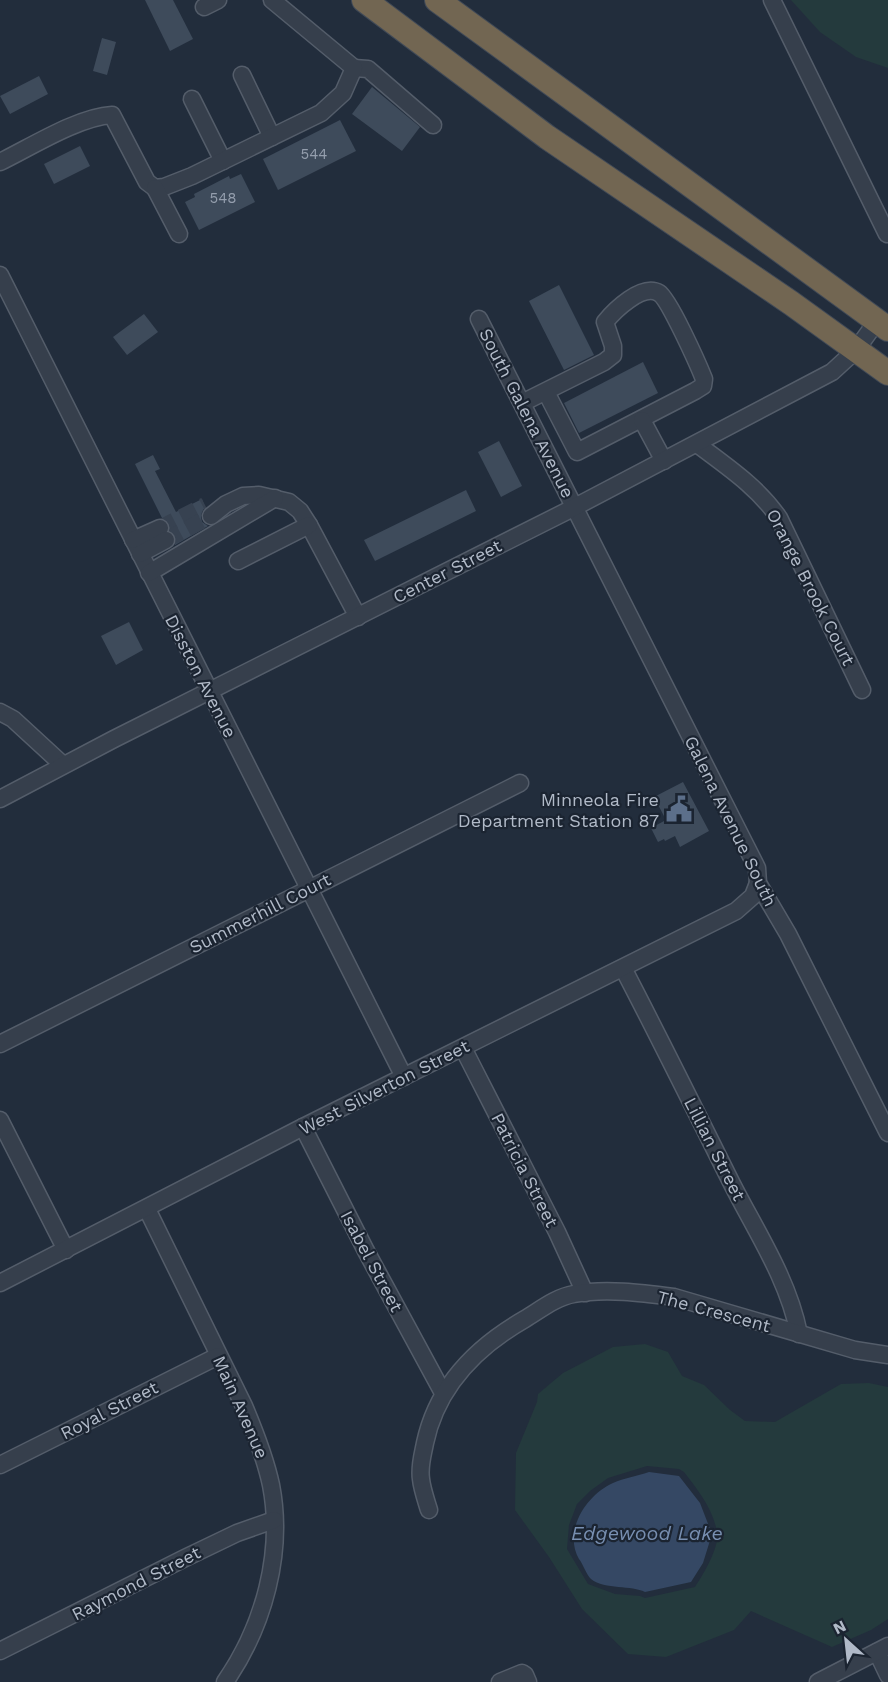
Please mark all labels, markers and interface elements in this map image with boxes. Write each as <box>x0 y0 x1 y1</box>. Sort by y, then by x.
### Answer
house number: 544 <box>300 145 328 163</box>
house number: 548 <box>209 189 237 207</box>
street label: South Galena Avenue <box>475 325 579 501</box>
street label: Orange Brook Court <box>762 505 860 669</box>
street label: Center Street <box>389 534 505 607</box>
street label: Disston Avenue <box>161 611 241 741</box>
street label: Galena Avenue South <box>680 732 782 910</box>
place label: Minneola Fire Department Station 87 <box>458 789 659 831</box>
public building icon: Minneola Fire Department Station 87 <box>664 794 694 824</box>
street label: Summerhill Court <box>186 868 335 958</box>
street label: West Silverton Street <box>295 1035 473 1139</box>
street label: Lillian Street <box>680 1094 750 1205</box>
street label: Patricia Street <box>487 1109 563 1231</box>
street label: Isabel Street <box>337 1207 408 1316</box>
street label: The Crescent <box>655 1286 773 1336</box>
street label: Main Avenue <box>209 1352 273 1462</box>
street label: Royal Street <box>57 1376 162 1444</box>
water label: Edgewood Lake <box>571 1521 723 1545</box>
street label: Raymond Street <box>68 1541 204 1625</box>
north arrow <box>816 1610 876 1670</box>
text: N <box>830 1616 849 1638</box>

